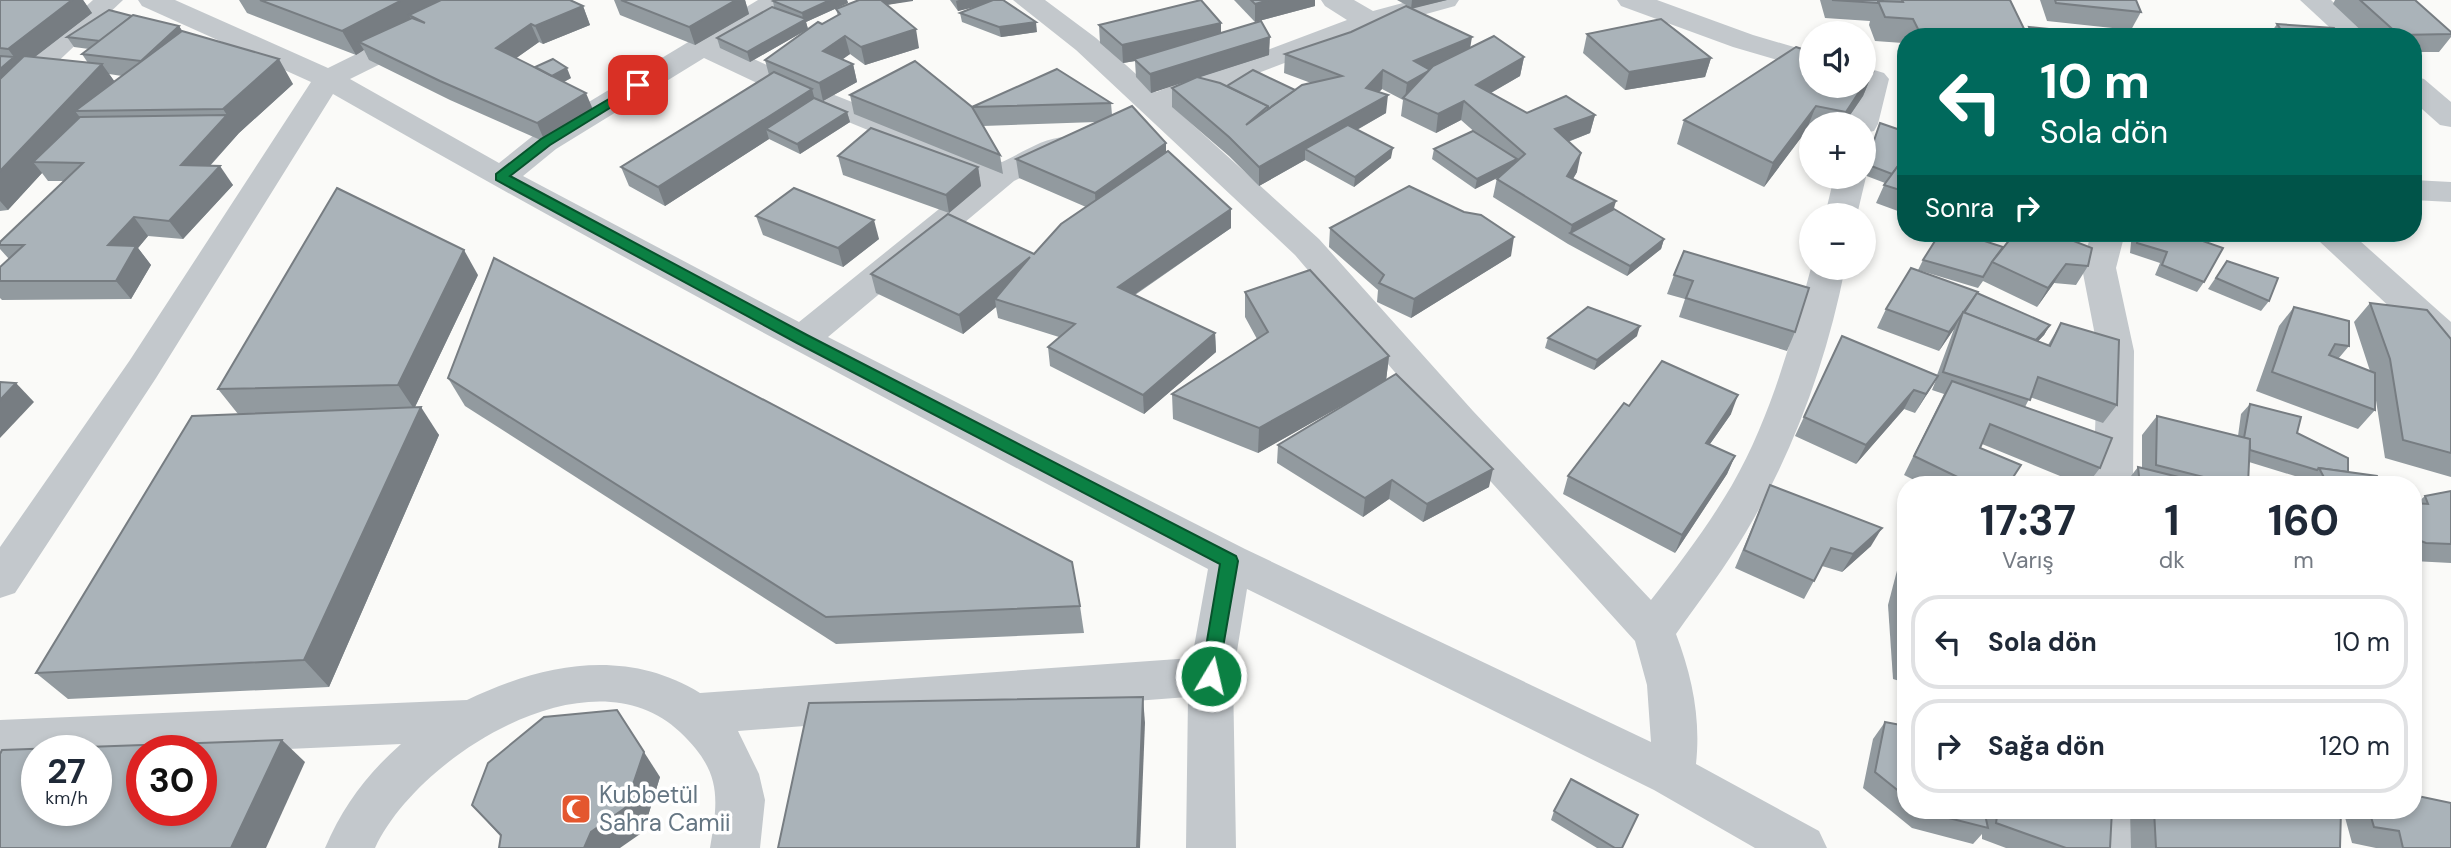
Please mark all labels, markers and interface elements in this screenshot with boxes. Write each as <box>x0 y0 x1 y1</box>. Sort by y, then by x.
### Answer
map controls <box>1799 21 1876 280</box>
button: sound <box>1799 21 1876 98</box>
text: 10 m <box>2040 49 2150 113</box>
pin <box>608 55 668 115</box>
icon: left <box>1925 56 2016 147</box>
icon: arrive <box>619 66 657 104</box>
text: Sola dön <box>2040 111 2168 153</box>
button: + <box>1799 112 1876 189</box>
icon: right <box>2008 189 2046 227</box>
text: Sonra <box>1925 191 1994 225</box>
button: − <box>1799 203 1876 280</box>
text: 17:37 <box>1980 493 2076 548</box>
text: 1 <box>2164 493 2179 548</box>
text: 160 <box>2268 493 2339 548</box>
text: Varış <box>2002 545 2054 575</box>
text: dk <box>2159 545 2185 575</box>
text: m <box>2293 545 2314 575</box>
icon: left <box>1929 623 1967 661</box>
text: Sola dön <box>1988 625 2097 659</box>
text: 10 m <box>2334 625 2390 659</box>
position arrow <box>1174 639 1248 713</box>
icon: right <box>1929 727 1967 765</box>
text: Sağa dön <box>1988 729 2105 763</box>
text: 120 m <box>2319 729 2390 763</box>
speed limit sign: 30 <box>126 735 217 826</box>
text: 27 <box>47 748 86 794</box>
place label: Kubbetül Sahra Camii <box>599 779 730 838</box>
text: km/h <box>45 786 88 810</box>
mosque icon: Kubbetül Sahra Camii <box>559 792 593 826</box>

